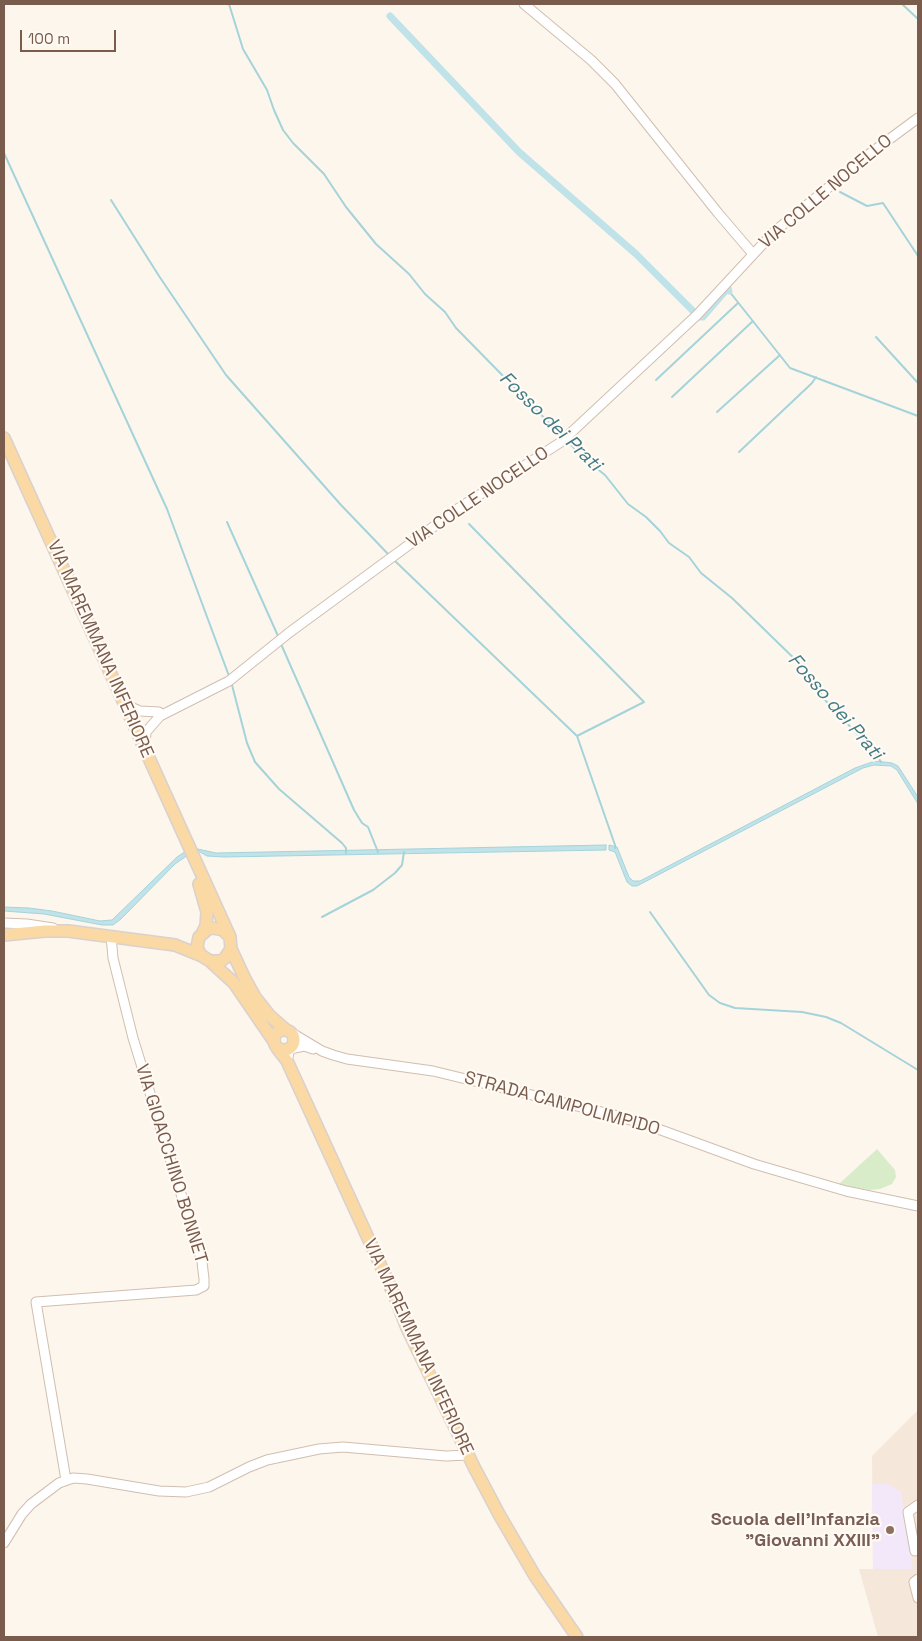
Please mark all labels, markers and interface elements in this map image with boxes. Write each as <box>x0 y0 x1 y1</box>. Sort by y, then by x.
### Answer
scale bar <box>22 20 119 52</box>
text: 100 m <box>28 29 70 48</box>
street label: VIA COLLE NOCELLO <box>755 130 897 254</box>
water label: Fosso dei Prati <box>494 367 606 477</box>
street label: VIA COLLE NOCELLO <box>403 442 553 554</box>
street label: VIA MAREMMANA INFERIORE <box>42 537 158 761</box>
water label: Fosso dei Prati <box>783 649 887 765</box>
street label: VIA GIOACCHINO BONNET <box>130 1062 212 1266</box>
street label: STRADA CAMPOLIMPIDO <box>462 1067 662 1141</box>
street label: VIA MAREMMANA INFERIORE <box>358 1236 478 1458</box>
place label: Scuola dell'Infanzia "Giovanni XXIII" <box>711 1509 880 1552</box>
marker: Scuola dell'Infanzia "Giovanni XXIII" <box>884 1524 896 1536</box>

